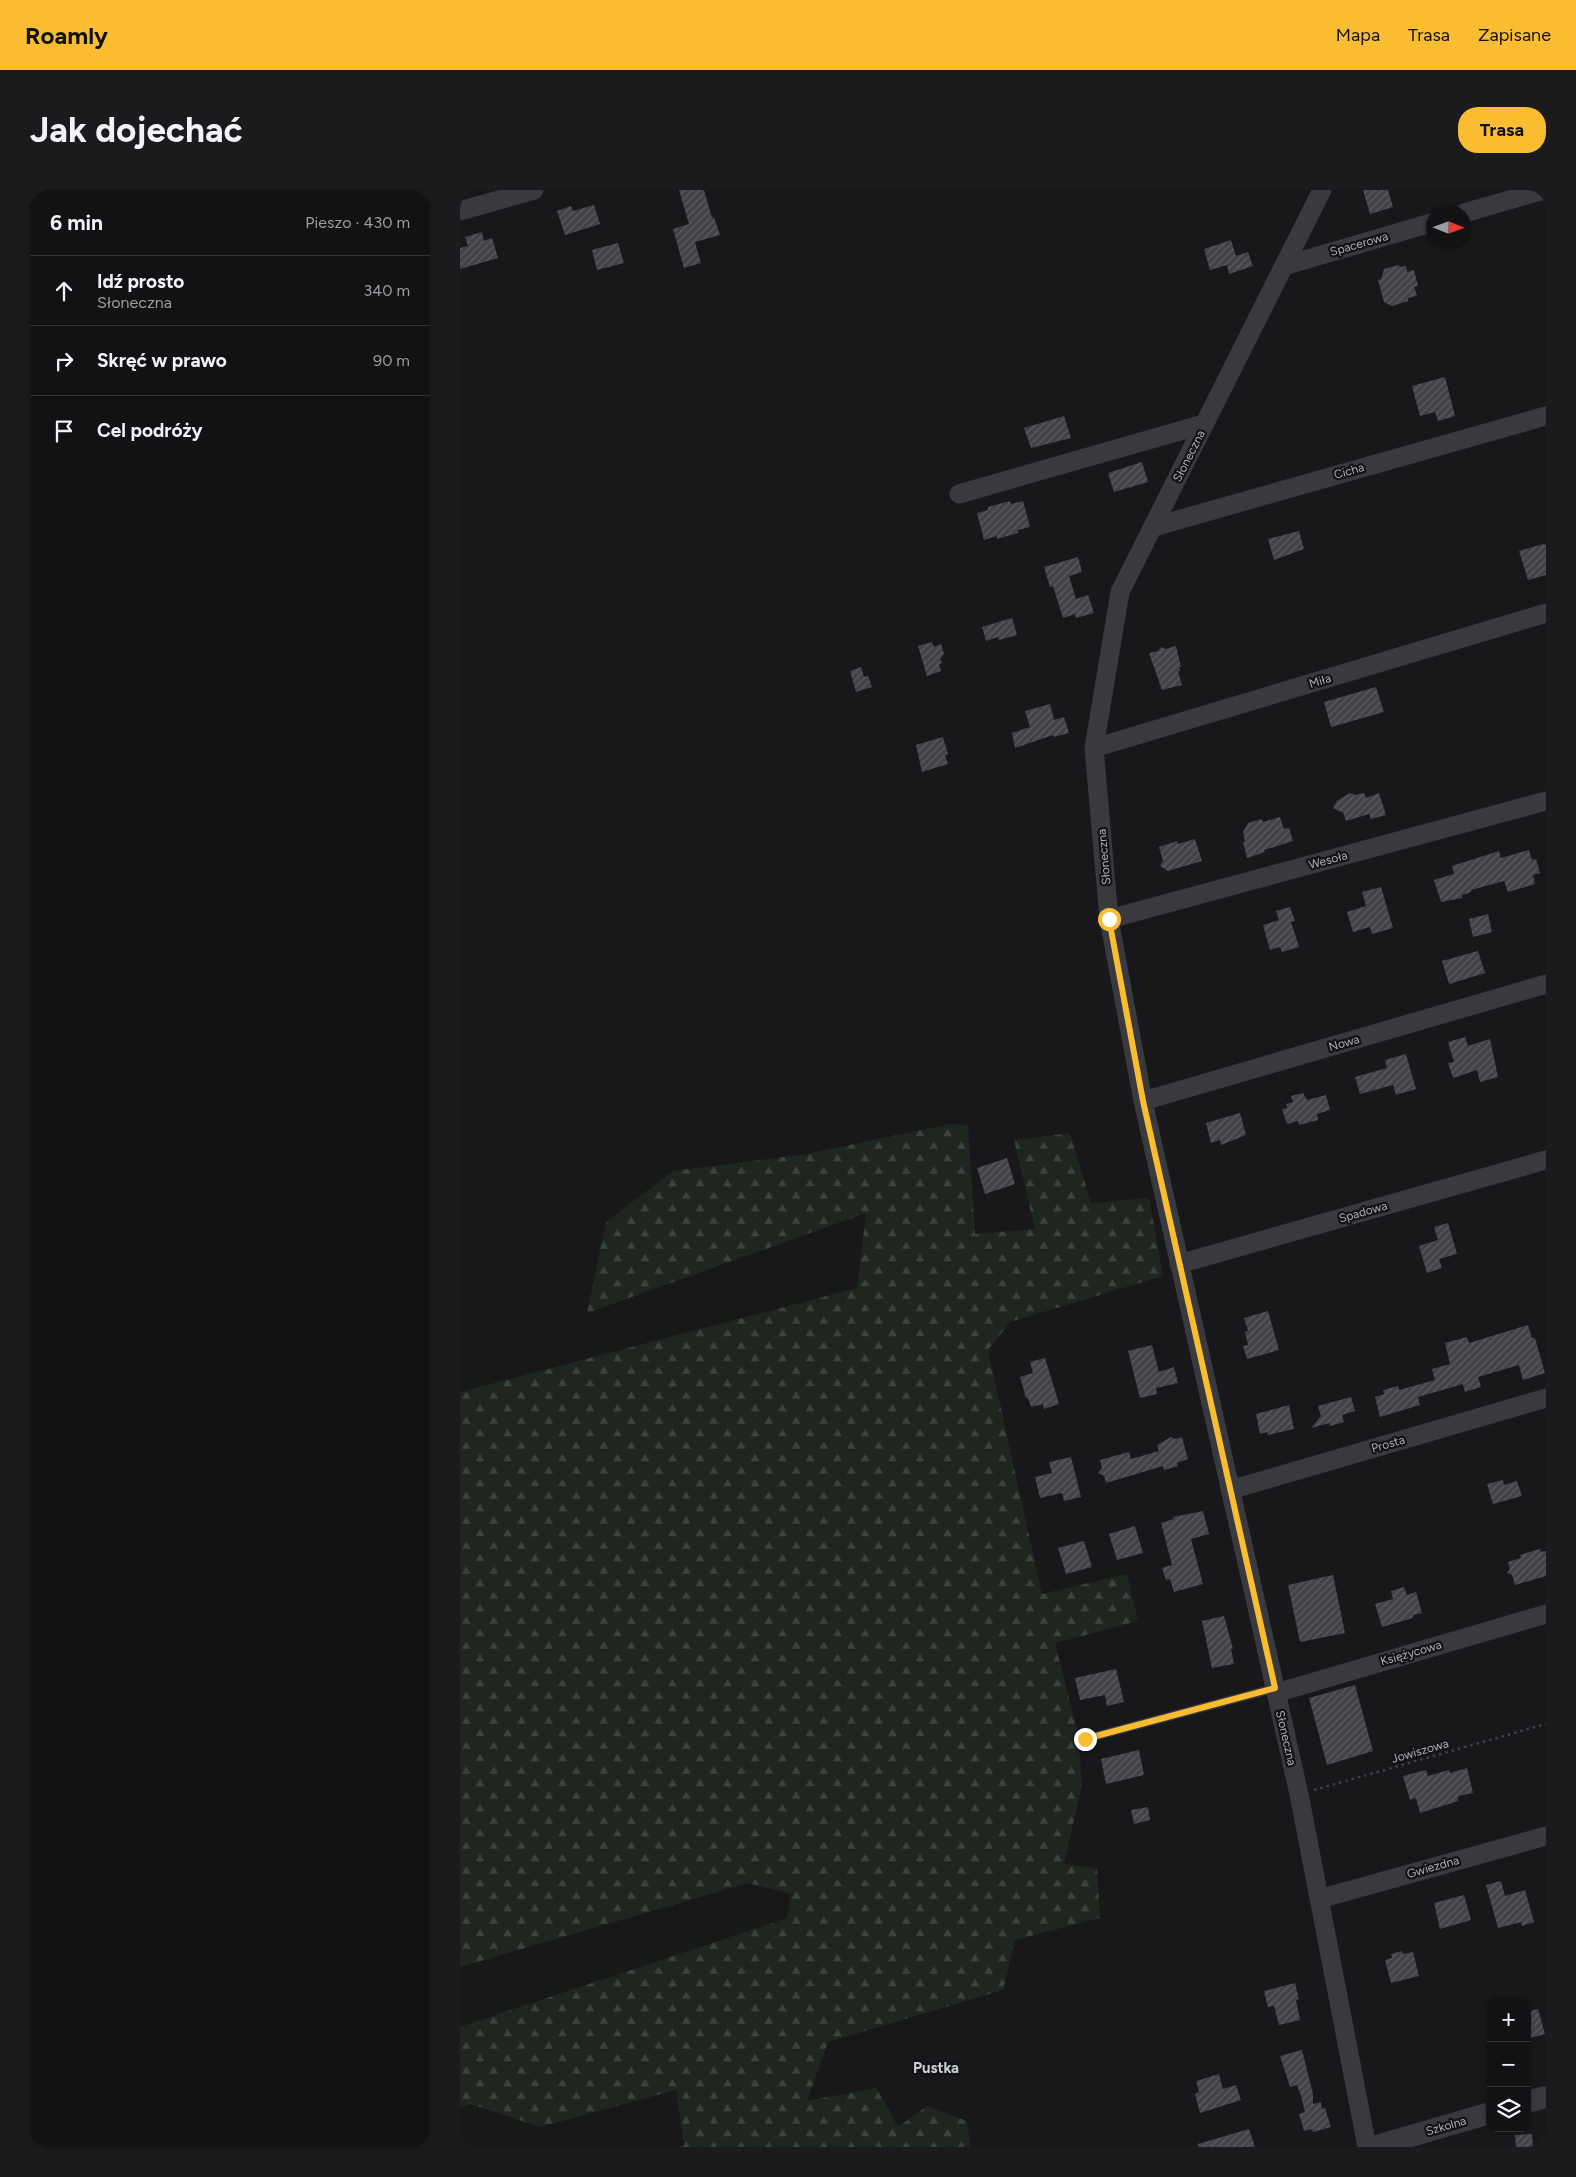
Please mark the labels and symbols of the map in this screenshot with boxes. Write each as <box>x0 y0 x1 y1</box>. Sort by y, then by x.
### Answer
north arrow <box>1426 205 1471 250</box>
street label: Spacerowa <box>1328 229 1390 259</box>
street label: Słoneczna <box>1170 428 1208 484</box>
street label: Cicha <box>1332 460 1366 482</box>
street label: Miła <box>1307 671 1333 691</box>
street label: Słoneczna <box>1095 828 1113 886</box>
street label: Wesoła <box>1307 848 1349 872</box>
route start <box>1098 908 1121 931</box>
street label: Nowa <box>1327 1032 1361 1054</box>
street label: Spadowa <box>1337 1198 1389 1226</box>
street label: Prosta <box>1370 1433 1406 1455</box>
street label: Księżycowa <box>1379 1638 1443 1668</box>
street label: Słoneczna <box>1273 1709 1299 1767</box>
route end <box>1074 1728 1097 1751</box>
street label: Jowiszowa <box>1390 1736 1450 1766</box>
street label: Gwiezdna <box>1405 1853 1461 1881</box>
district label: Pustka <box>913 2059 959 2077</box>
street label: Szkolna <box>1424 2114 1468 2138</box>

